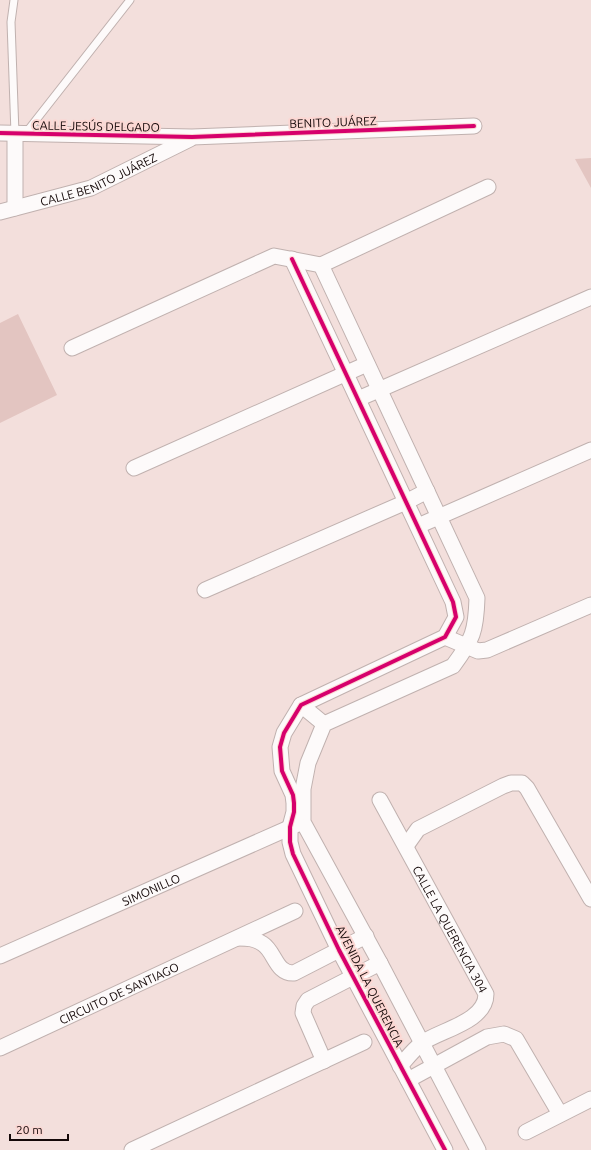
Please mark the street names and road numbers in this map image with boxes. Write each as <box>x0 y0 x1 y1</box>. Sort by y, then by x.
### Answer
street label: BENITO JUÁREZ <box>289 114 377 130</box>
street label: CALLE JESÚS DELGADO <box>32 118 160 134</box>
street label: CALLE BENITO JUÁREZ <box>39 150 159 208</box>
street label: CALLE LA QUERENCIA 304 <box>411 863 490 995</box>
street label: SIMONILLO <box>120 871 182 908</box>
street label: AVENIDA LA QUERENCIA <box>334 923 406 1049</box>
street label: CIRCUITO DE SANTIAGO <box>57 959 181 1026</box>

